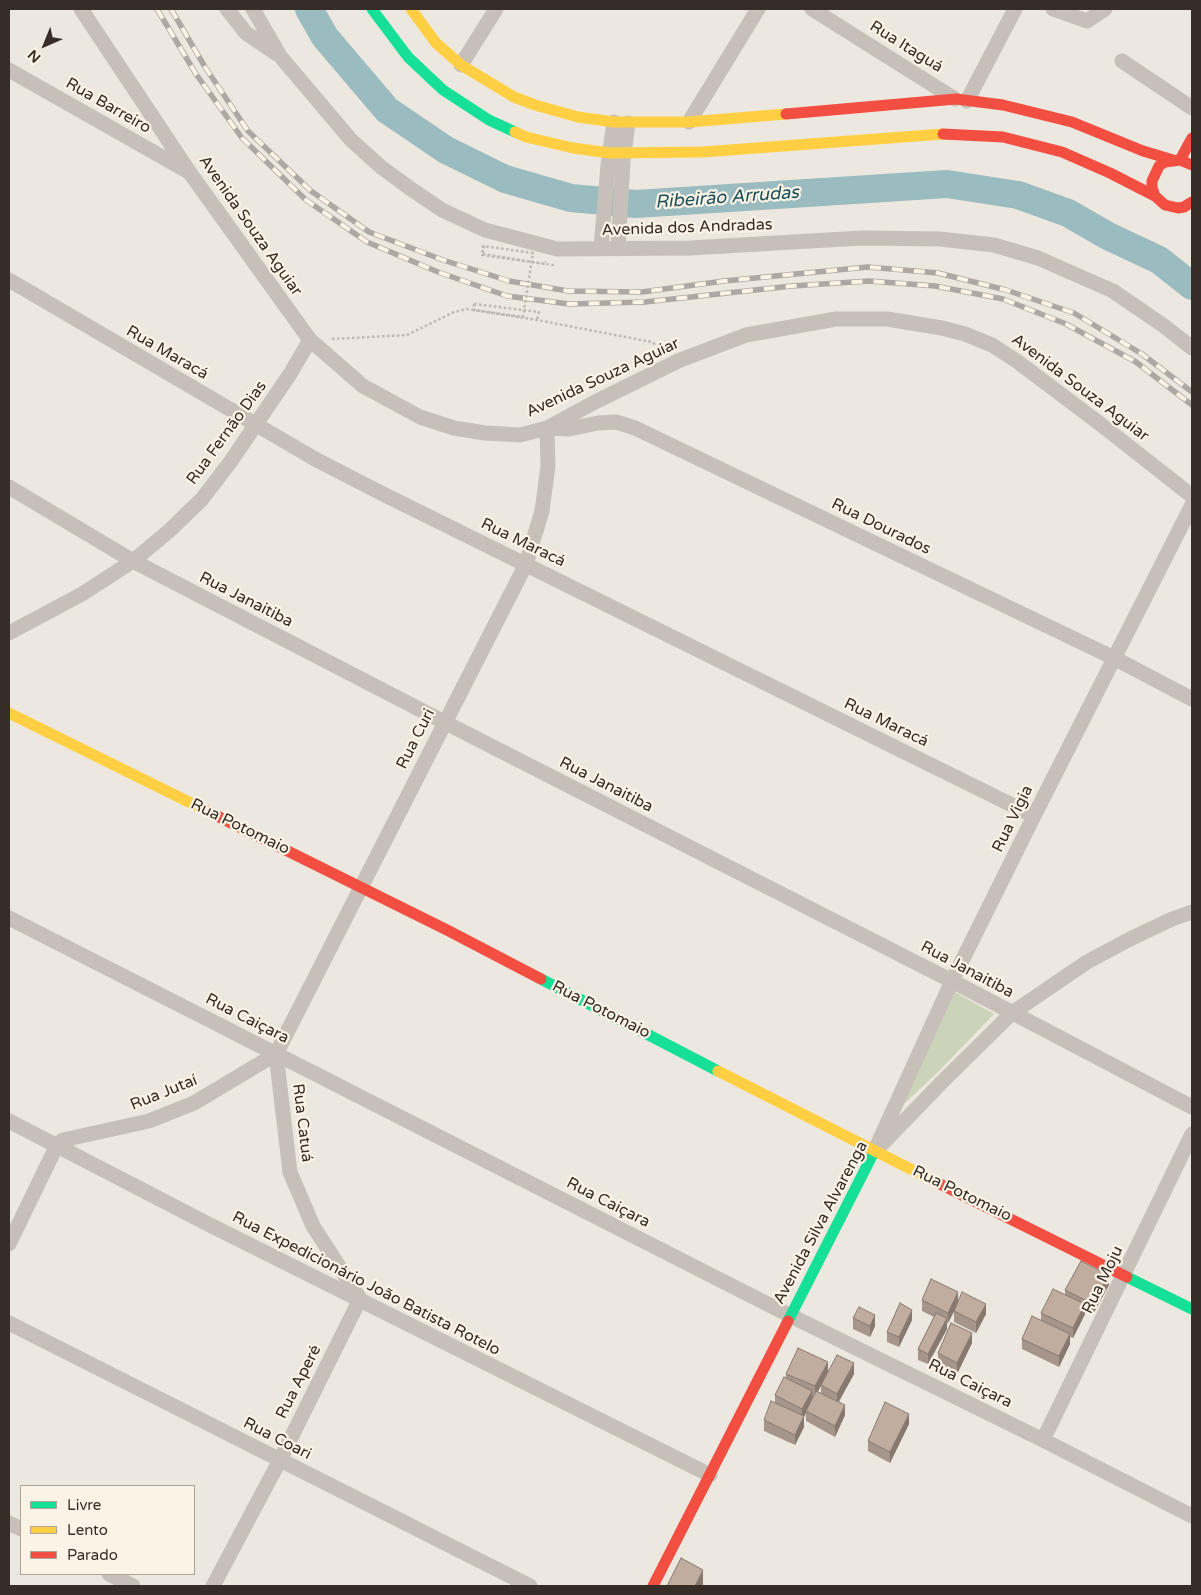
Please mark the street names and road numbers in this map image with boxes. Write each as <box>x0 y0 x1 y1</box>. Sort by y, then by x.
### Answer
street label: Rua Itaguá <box>866 17 946 77</box>
street label: Rua Barreiro <box>62 74 154 138</box>
street label: Avenida Souza Aguiar <box>194 152 306 300</box>
street label: Avenida dos Andradas <box>601 215 773 241</box>
street label: Rua Maracá <box>123 322 211 384</box>
street label: Avenida Souza Aguiar <box>1008 330 1152 446</box>
street label: Avenida Souza Aguiar <box>523 334 683 422</box>
street label: Rua Fernão Dias <box>183 377 271 489</box>
street label: Rua Dourados <box>828 495 934 559</box>
street label: Rua Maracá <box>478 514 568 572</box>
street label: Rua Janaitiba <box>196 568 296 632</box>
street label: Rua Maracá <box>841 694 931 752</box>
street label: Rua Curi <box>393 706 439 772</box>
street label: Rua Janaitiba <box>556 753 656 817</box>
street label: Rua Vigia <box>989 782 1037 856</box>
street label: Rua Potomaio <box>187 795 293 859</box>
street label: Rua Janaitiba <box>917 937 1017 1003</box>
street label: Rua Potomaio <box>549 977 653 1043</box>
street label: Rua Caiçara <box>202 990 292 1048</box>
street label: Rua Jutaí <box>128 1071 200 1115</box>
street label: Rua Catuá <box>288 1083 316 1163</box>
street label: Avenida Silva Alvarenga <box>770 1138 872 1308</box>
street label: Rua Potomaio <box>909 1162 1015 1226</box>
street label: Rua Caiçara <box>563 1174 653 1232</box>
street label: Rua Expedicionário João Batista Rotelo <box>229 1208 503 1360</box>
street label: Rua Moju <box>1078 1243 1128 1317</box>
street label: Rua Aperé <box>272 1342 326 1422</box>
street label: Rua Caiçara <box>925 1355 1015 1413</box>
street label: Rua Coari <box>240 1414 314 1464</box>

